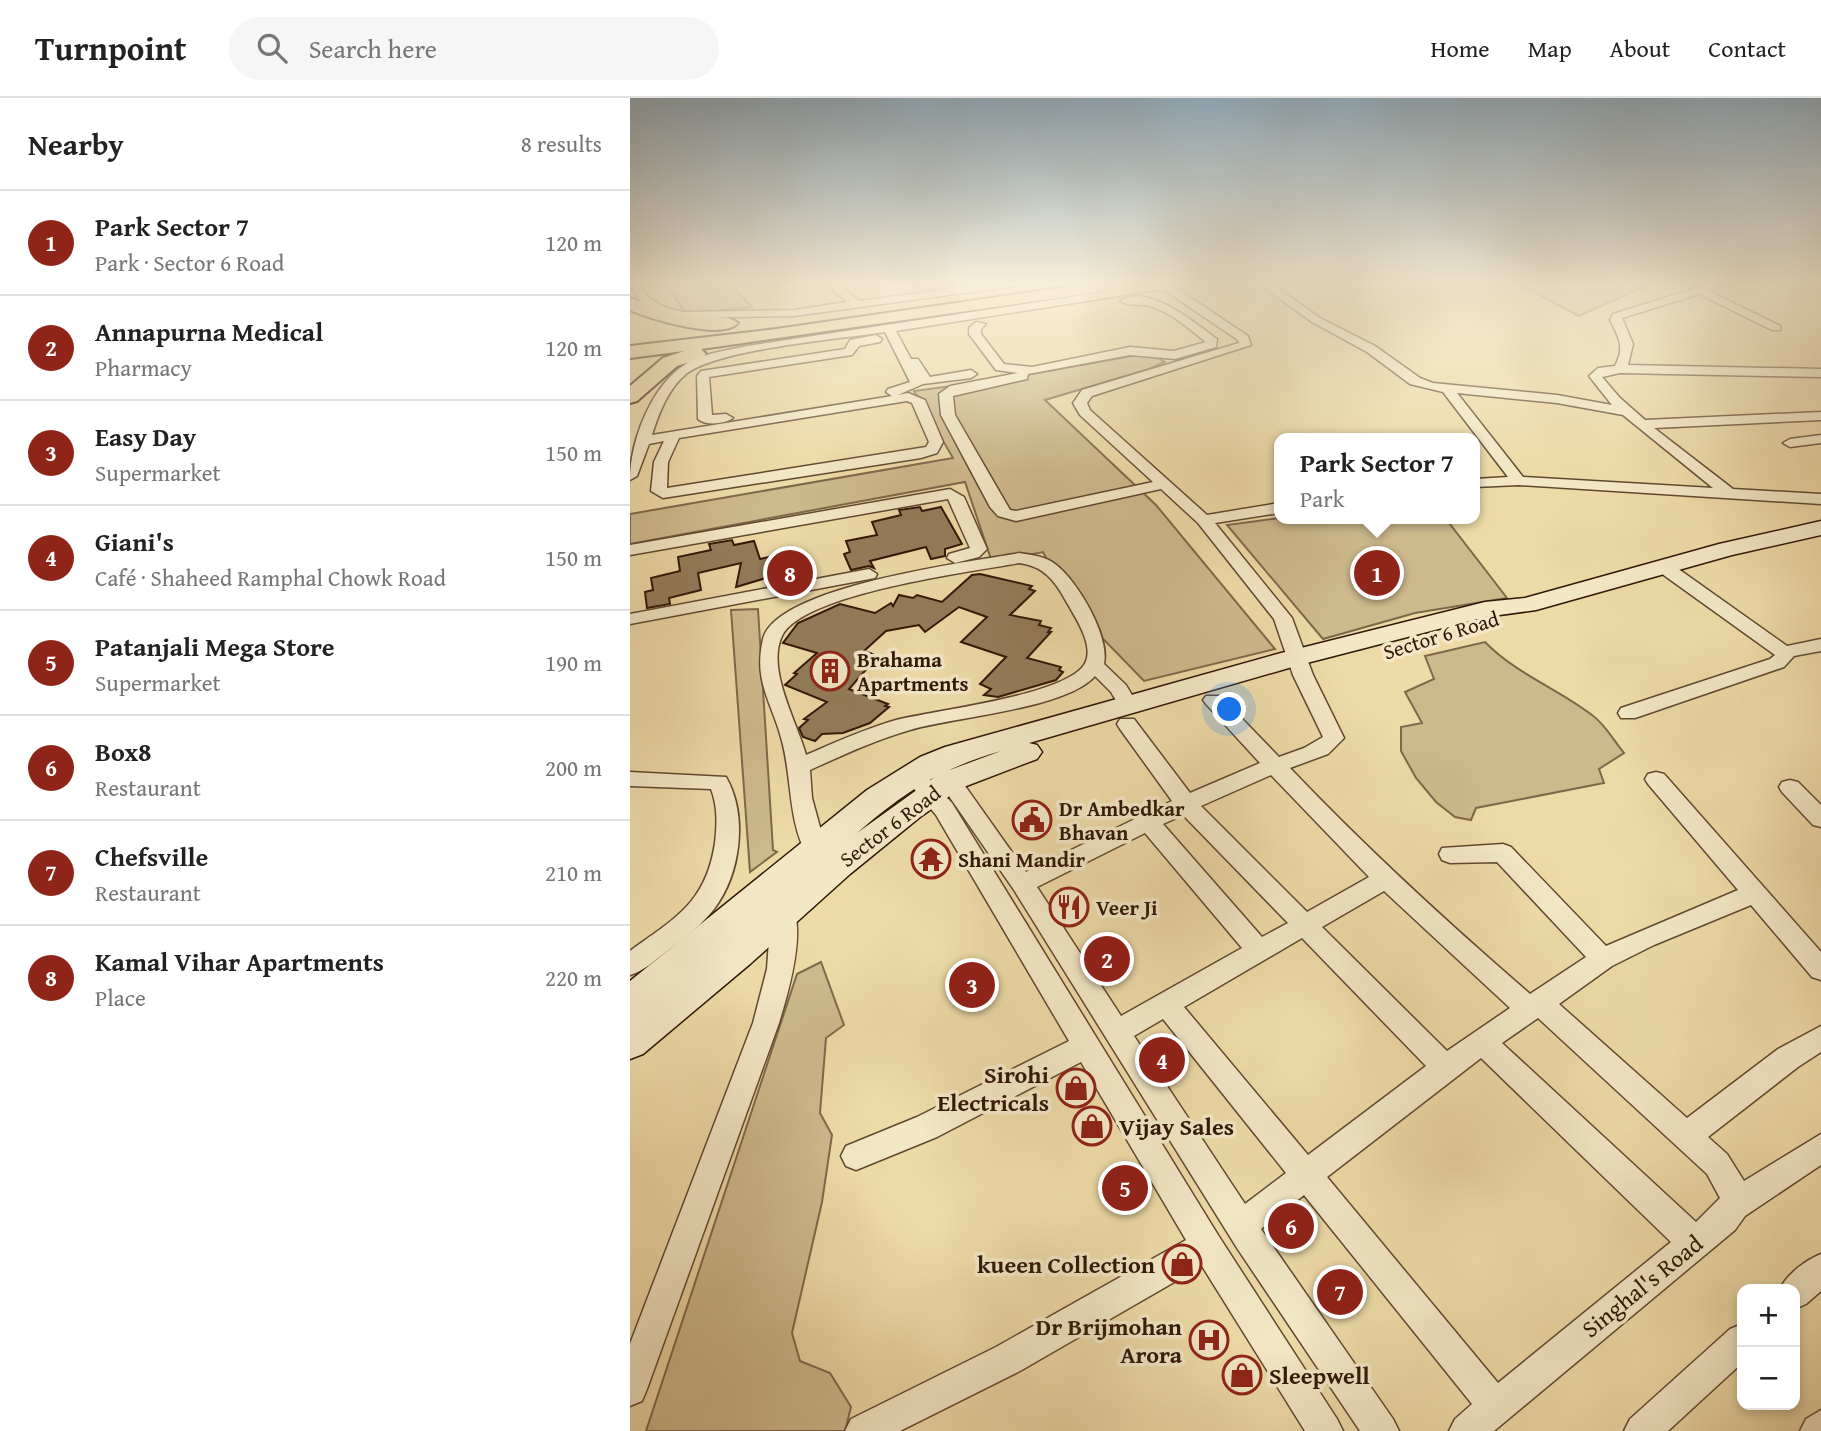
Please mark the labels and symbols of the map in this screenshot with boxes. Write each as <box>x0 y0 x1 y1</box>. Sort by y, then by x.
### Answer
pin: 8 <box>767 547 813 599</box>
pin: 1 <box>1354 547 1400 599</box>
street label: Sector 6 Road <box>1379 602 1503 667</box>
place label: Brahama Apartments <box>857 644 968 699</box>
building icon: Brahama Apartments <box>809 650 851 692</box>
your location <box>1212 692 1246 726</box>
street label: Sector 6 Road <box>833 777 948 874</box>
place label: Dr Ambedkar Bhavan <box>1059 793 1185 848</box>
public building icon: Dr Ambedkar Bhavan <box>1011 799 1053 841</box>
temple icon: Shani Mandir <box>910 838 952 880</box>
place label: Shani Mandir <box>958 844 1086 875</box>
restaurant icon: Veer Ji <box>1048 886 1090 928</box>
place label: Veer Ji <box>1096 892 1158 923</box>
pin: 2 <box>1084 933 1130 985</box>
pin: 3 <box>949 959 995 1011</box>
pin: 4 <box>1139 1034 1185 1086</box>
place label: Sirohi Electricals <box>937 1057 1049 1120</box>
shop icon: Sirohi Electricals <box>1055 1067 1097 1109</box>
shop icon: Vijay Sales <box>1071 1105 1113 1147</box>
place label: Vijay Sales <box>1119 1109 1234 1144</box>
pin: 5 <box>1102 1162 1148 1214</box>
pin: 6 <box>1268 1200 1314 1252</box>
street label: Singhal's Road <box>1574 1226 1710 1346</box>
shop icon: kueen Collection <box>1161 1243 1203 1285</box>
place label: kueen Collection <box>977 1247 1155 1282</box>
pin: 7 <box>1317 1266 1363 1318</box>
place label: Dr Brijmohan Arora <box>1036 1309 1183 1372</box>
hospital icon: Dr Brijmohan Arora <box>1188 1319 1230 1361</box>
shop icon: Sleepwell <box>1221 1354 1263 1396</box>
place label: Sleepwell <box>1269 1358 1370 1393</box>

